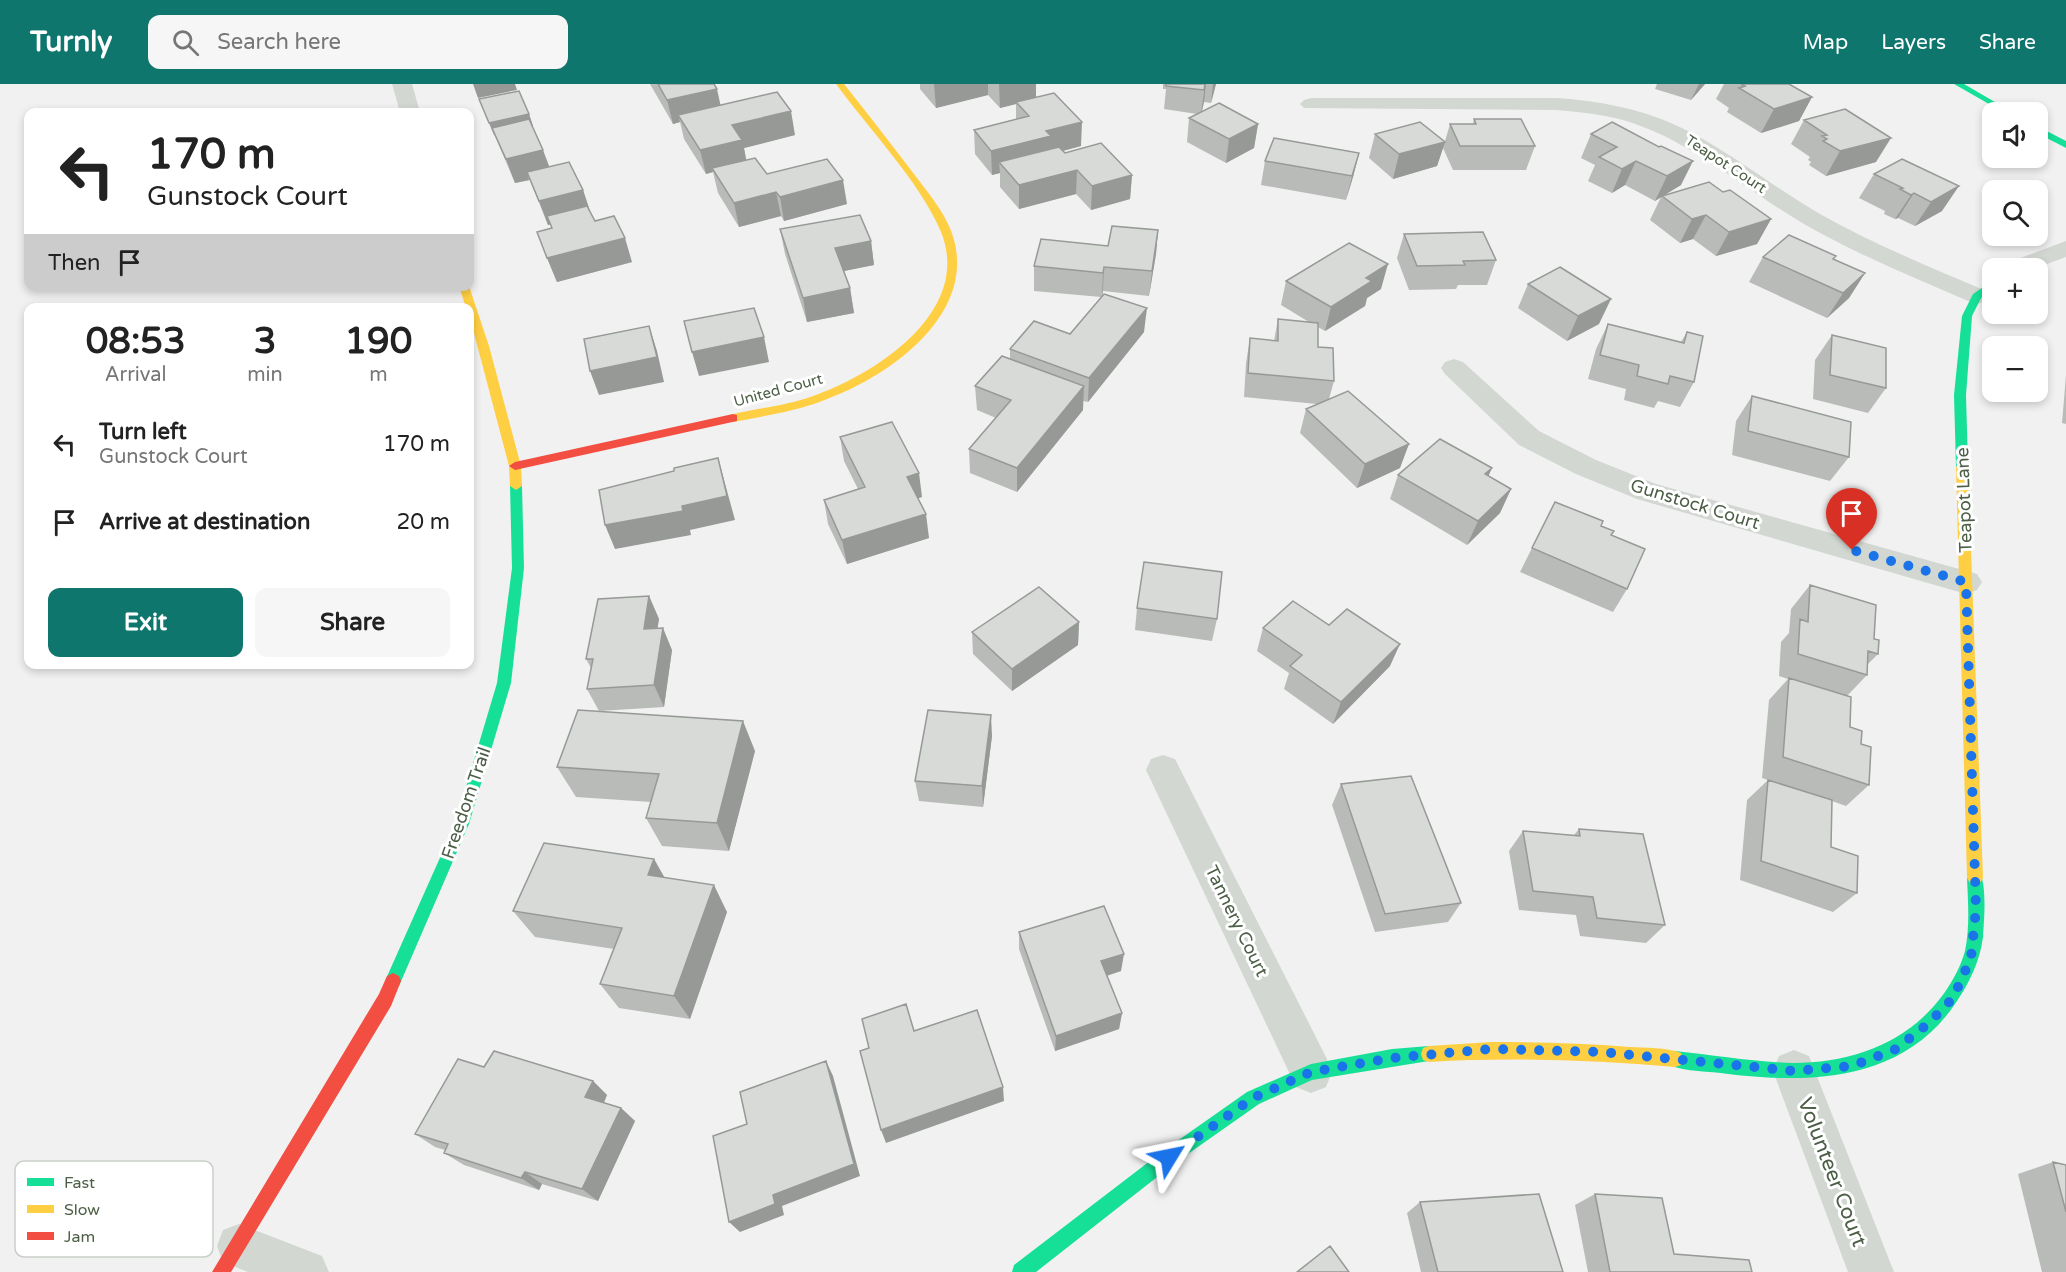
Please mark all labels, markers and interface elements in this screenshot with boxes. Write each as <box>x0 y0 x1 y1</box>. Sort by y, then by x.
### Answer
search box <box>148 15 568 69</box>
text: Turnly <box>30 25 112 59</box>
icon: search <box>169 26 202 59</box>
text: Search here <box>217 29 341 55</box>
text: Map <box>1803 30 1848 55</box>
text: Layers <box>1881 30 1946 55</box>
text: Share <box>1979 30 2036 55</box>
map controls <box>1982 102 2048 402</box>
button: sound <box>1982 102 2048 168</box>
text: 170 m <box>147 129 276 180</box>
street label: Teapot Court <box>1682 131 1770 197</box>
icon: left <box>48 132 126 210</box>
text: Gunstock Court <box>147 180 348 213</box>
button: search <box>1982 180 2048 246</box>
icon: arrive <box>113 246 146 279</box>
text: Then <box>48 250 101 276</box>
button: + <box>1982 258 2048 324</box>
text: 08:53 <box>86 320 186 363</box>
text: 3 <box>254 320 276 363</box>
text: 190 <box>344 320 412 363</box>
button: − <box>1982 336 2048 402</box>
text: Arrival <box>105 363 167 387</box>
text: min <box>247 363 283 387</box>
text: m <box>369 363 388 387</box>
street label: United Court <box>732 369 825 411</box>
text: Turn left <box>99 419 187 445</box>
icon: left <box>48 428 81 461</box>
text: 170 m <box>383 431 450 457</box>
text: Gunstock Court <box>99 445 248 469</box>
street label: Teapot Lane <box>1951 447 1977 553</box>
street label: Gunstock Court <box>1628 474 1762 534</box>
pin <box>1826 488 1877 550</box>
icon: arrive <box>1835 497 1868 530</box>
icon: arrive <box>48 506 81 539</box>
text: Arrive at destination <box>99 509 310 535</box>
text: 20 m <box>396 509 450 535</box>
button: Exit <box>48 588 243 657</box>
button: Share <box>255 588 450 657</box>
street label: Freedom Trail <box>437 744 495 862</box>
street label: Tannery Court <box>1201 862 1273 980</box>
street label: Volunteer Court <box>1792 1094 1872 1250</box>
position arrow <box>1137 1125 1201 1189</box>
legend <box>15 1161 213 1257</box>
text: Fast <box>64 1173 95 1193</box>
text: Slow <box>64 1200 100 1220</box>
text: Jam <box>64 1227 95 1247</box>

